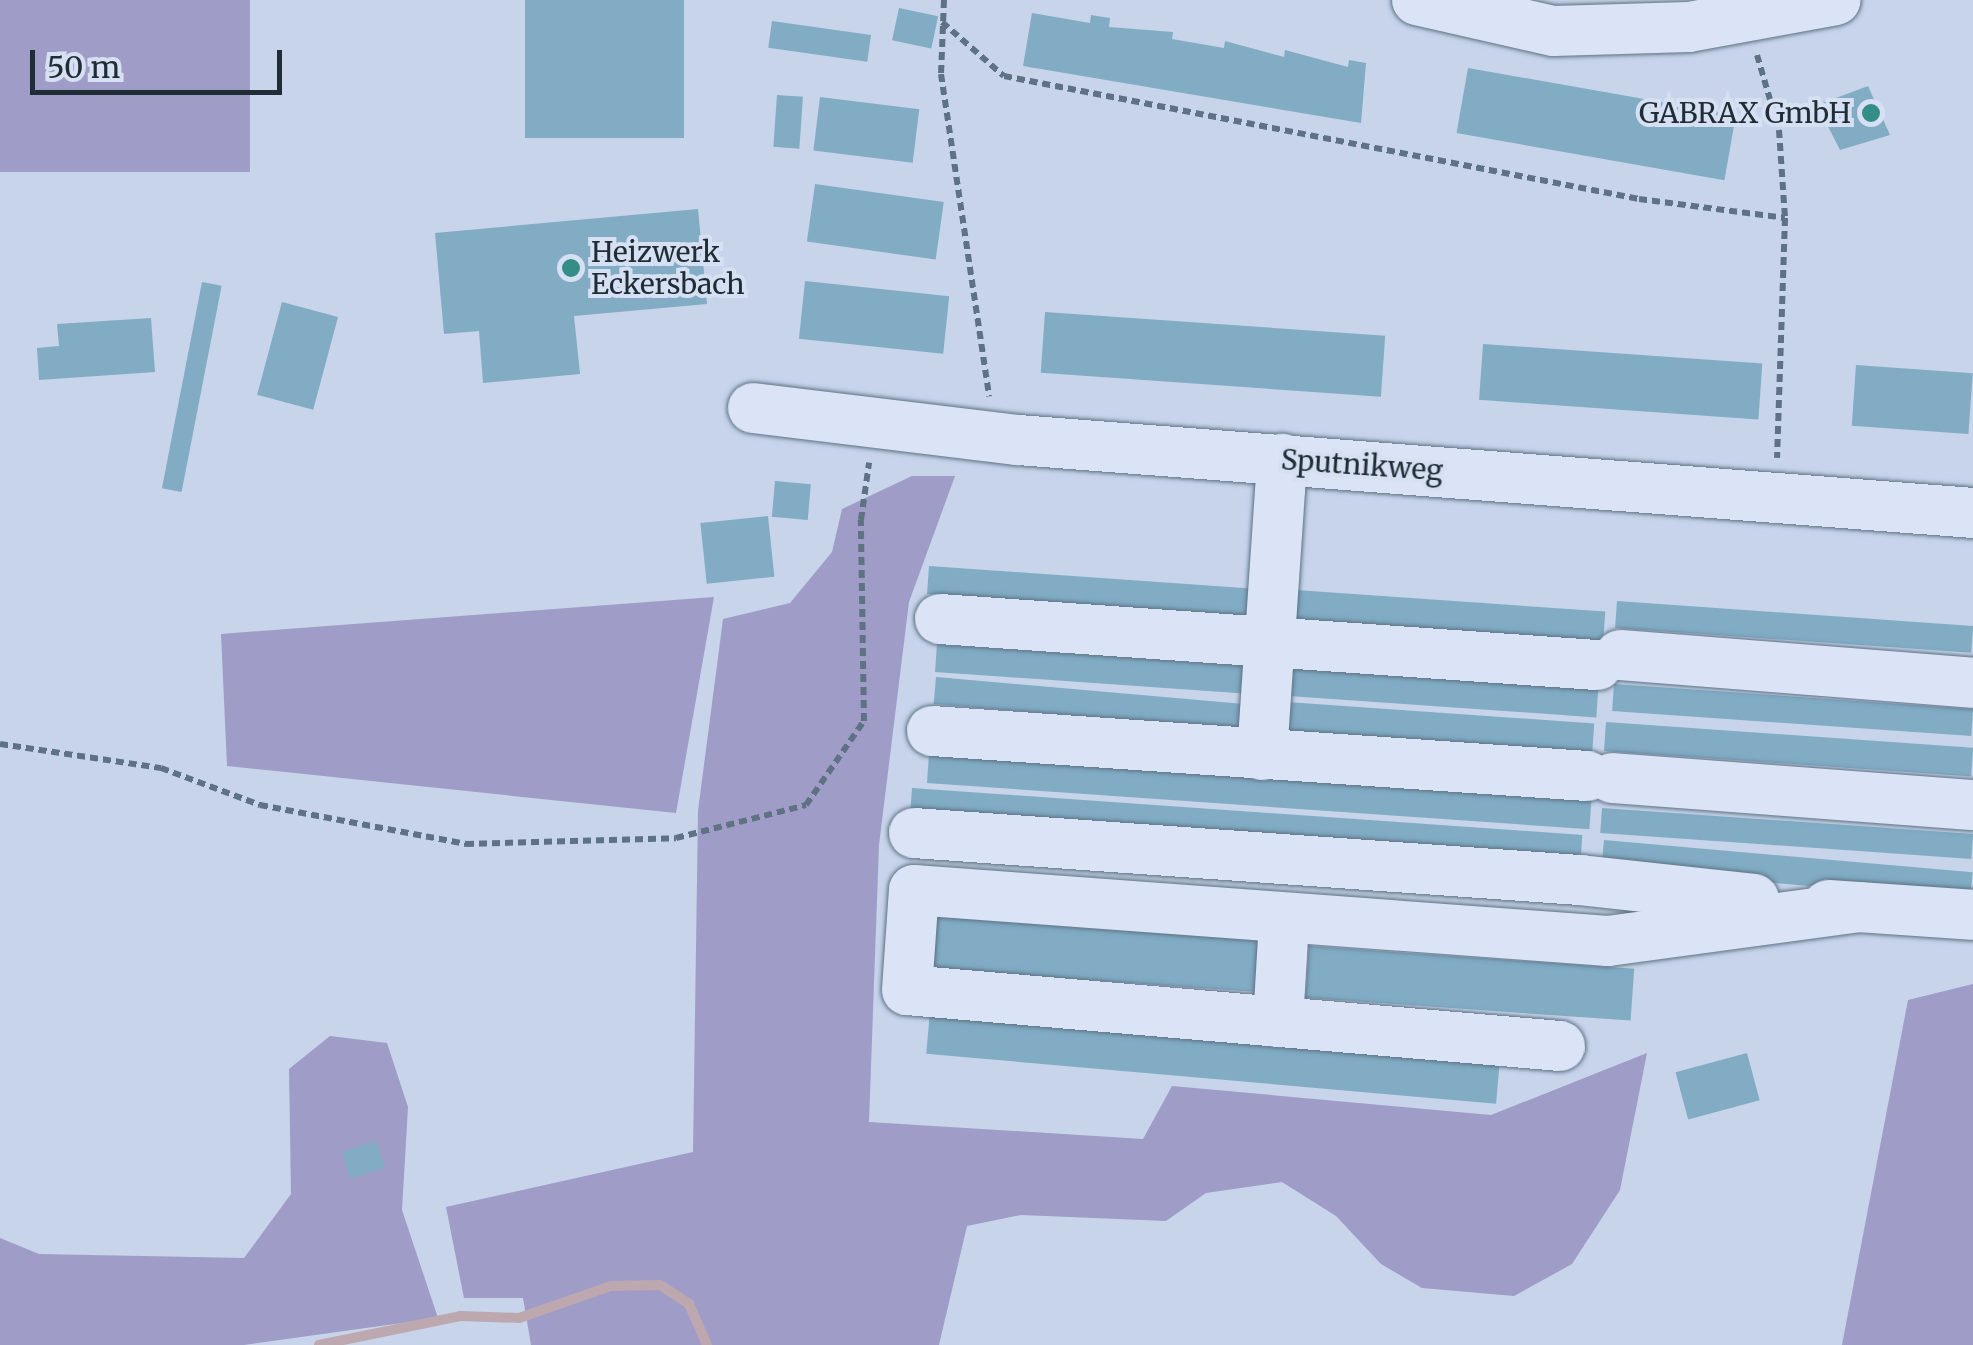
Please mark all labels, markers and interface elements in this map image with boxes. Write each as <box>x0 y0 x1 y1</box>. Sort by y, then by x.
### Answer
scale bar <box>35 30 288 92</box>
text: 50 m <box>47 48 120 86</box>
place label: GABRAX GmbH <box>1639 96 1851 130</box>
marker: GABRAX GmbH <box>1860 102 1882 124</box>
place label: Heizwerk Eckersbach <box>591 235 745 301</box>
marker: Heizwerk Eckersbach <box>560 257 582 279</box>
street label: Sputnikweg <box>1280 443 1444 487</box>

